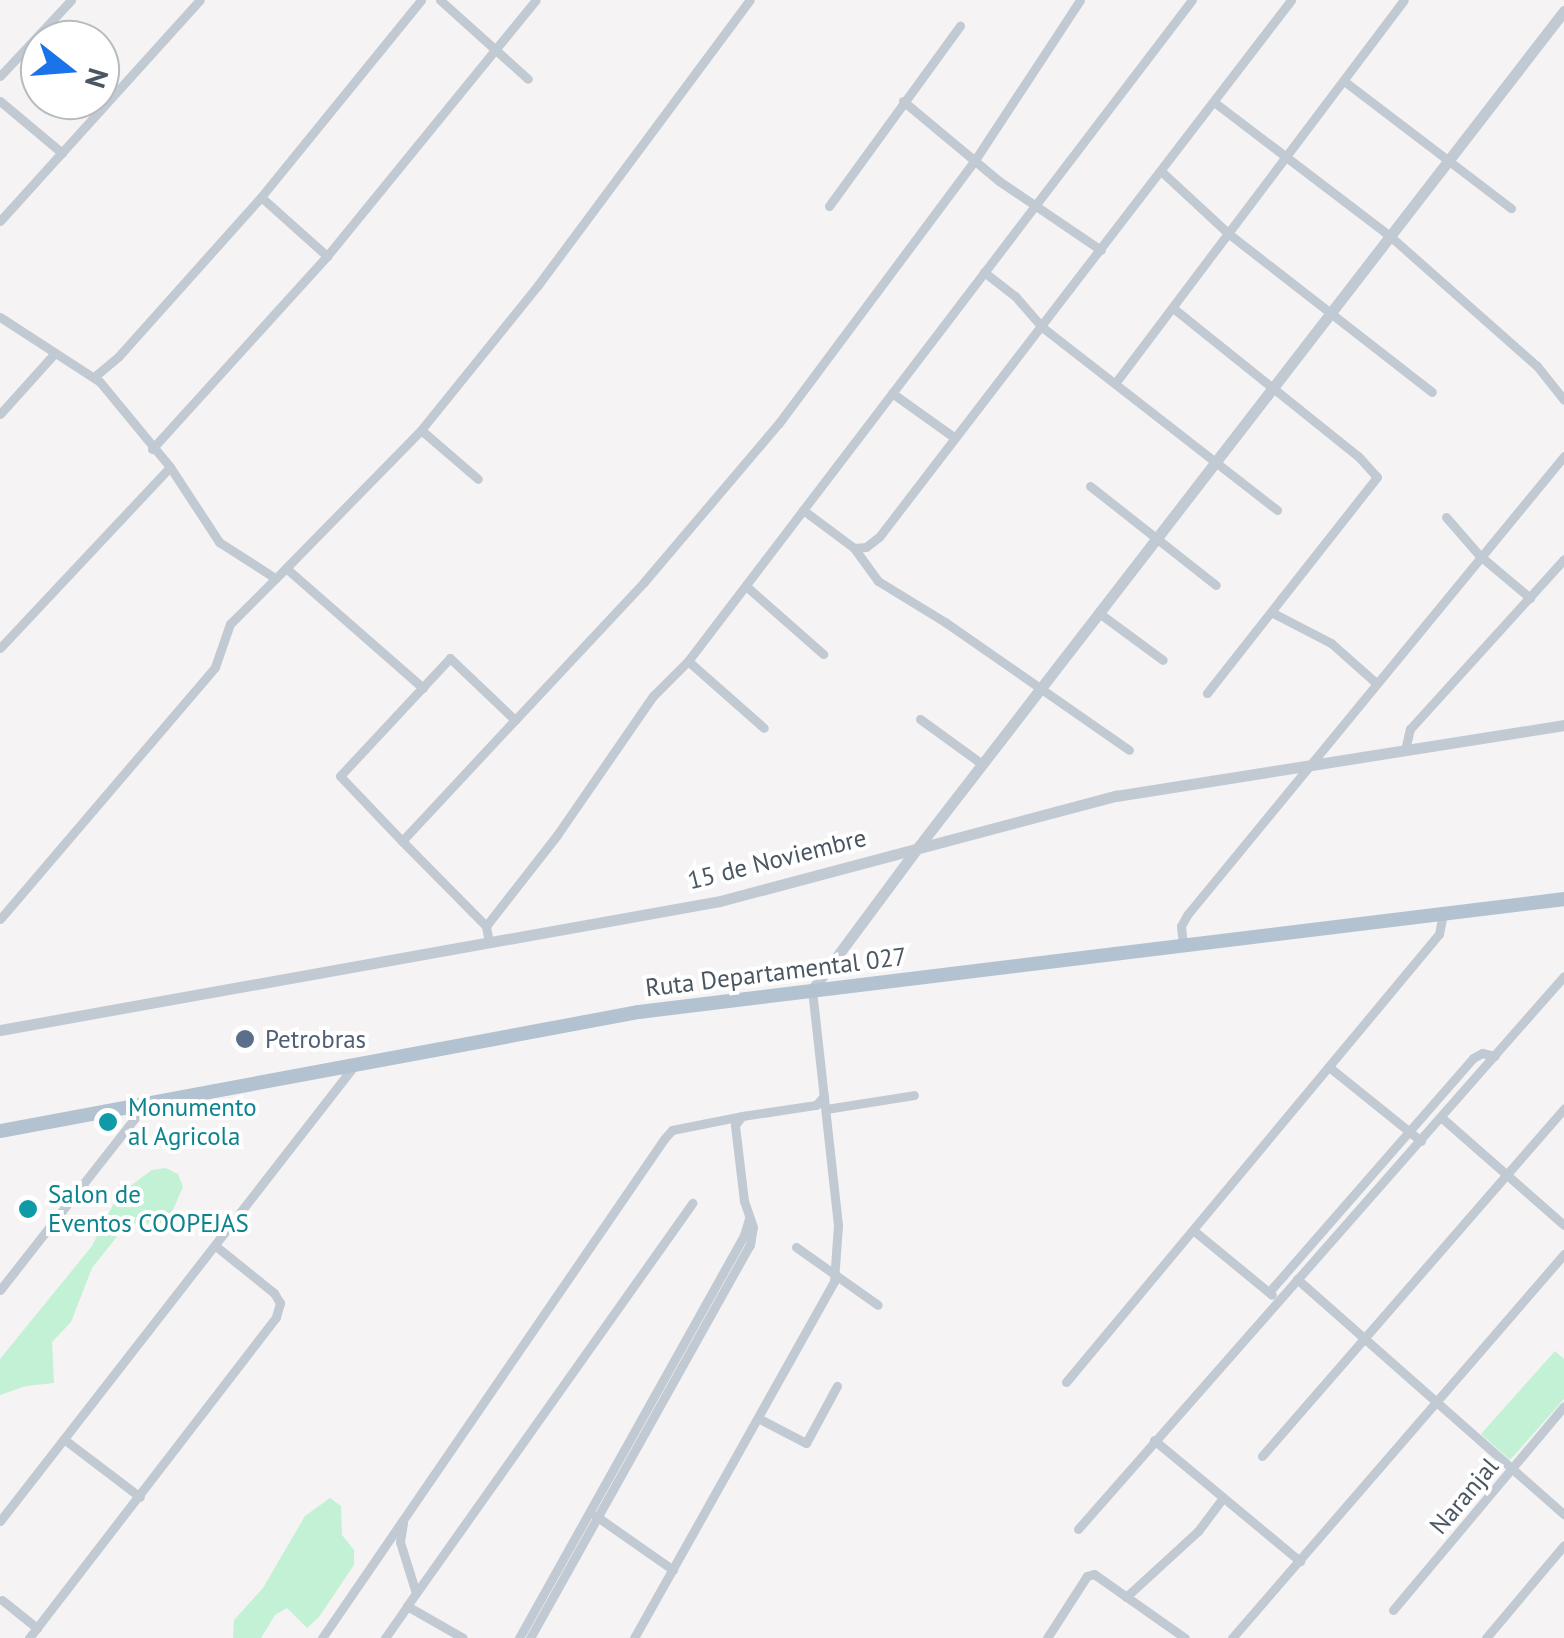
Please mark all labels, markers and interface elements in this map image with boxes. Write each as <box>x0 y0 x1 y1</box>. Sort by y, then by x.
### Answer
north arrow <box>20 20 120 120</box>
text: N <box>77 64 118 93</box>
street label: 15 de Noviembre <box>685 822 869 896</box>
street label: Ruta Departamental 027 <box>644 941 908 1003</box>
place label: Petrobras <box>265 1024 366 1054</box>
marker: Petrobras <box>234 1028 256 1050</box>
place label: Monumento al Agricola <box>128 1093 257 1152</box>
marker: Monumento al Agricola <box>97 1111 119 1133</box>
place label: Salon de Eventos COOPEJAS <box>48 1180 249 1239</box>
marker: Salon de Eventos COOPEJAS <box>17 1198 39 1220</box>
street label: Naranjal <box>1424 1452 1504 1540</box>

